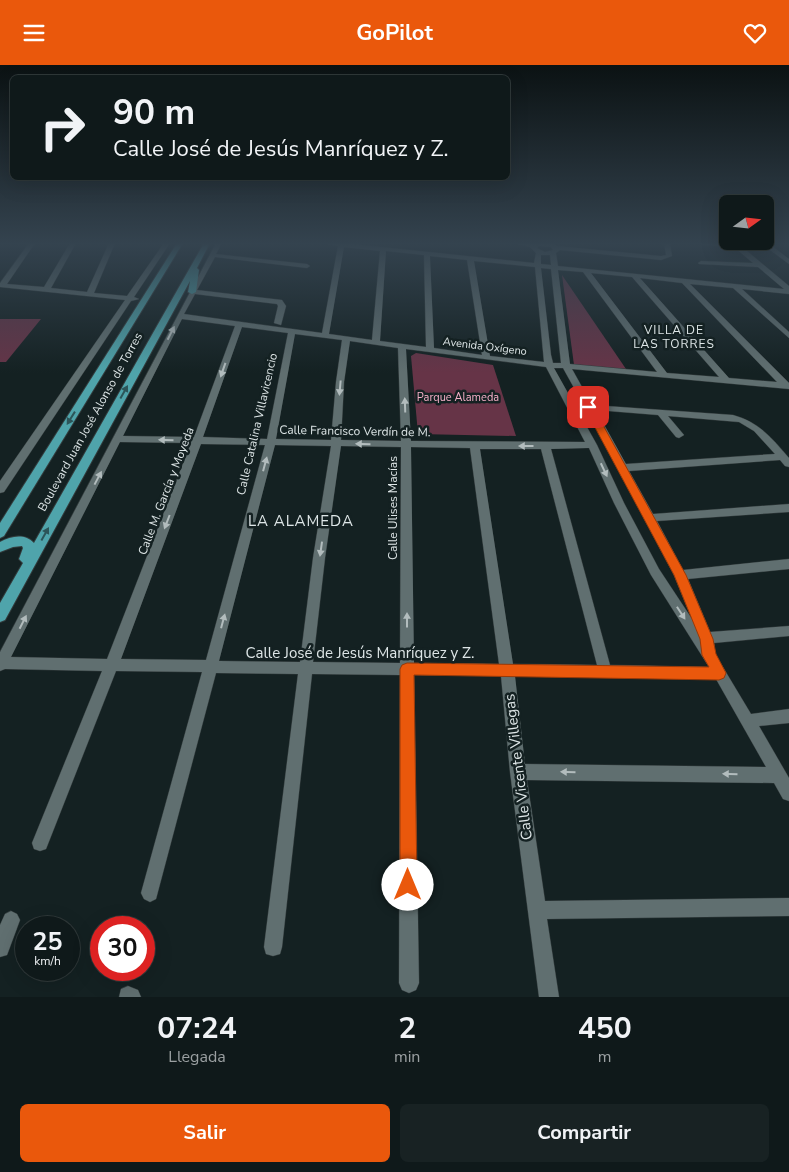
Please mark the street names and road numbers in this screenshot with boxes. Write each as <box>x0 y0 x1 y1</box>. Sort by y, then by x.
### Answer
street label: Boulevard Juan José Alonso de Torres <box>34 330 146 514</box>
street label: Avenida Oxígeno <box>442 334 528 359</box>
street label: Calle Catalina Villavicencio <box>233 351 281 497</box>
street label: Calle Francisco Verdín de M. <box>279 422 431 440</box>
street label: Calle M. García y Moyeda <box>134 425 198 557</box>
street label: Calle Ulises Macías <box>385 456 401 560</box>
street label: Calle José de Jesús Manríquez y Z. <box>246 643 474 663</box>
street label: Calle Vicente Villegas <box>499 693 537 841</box>

